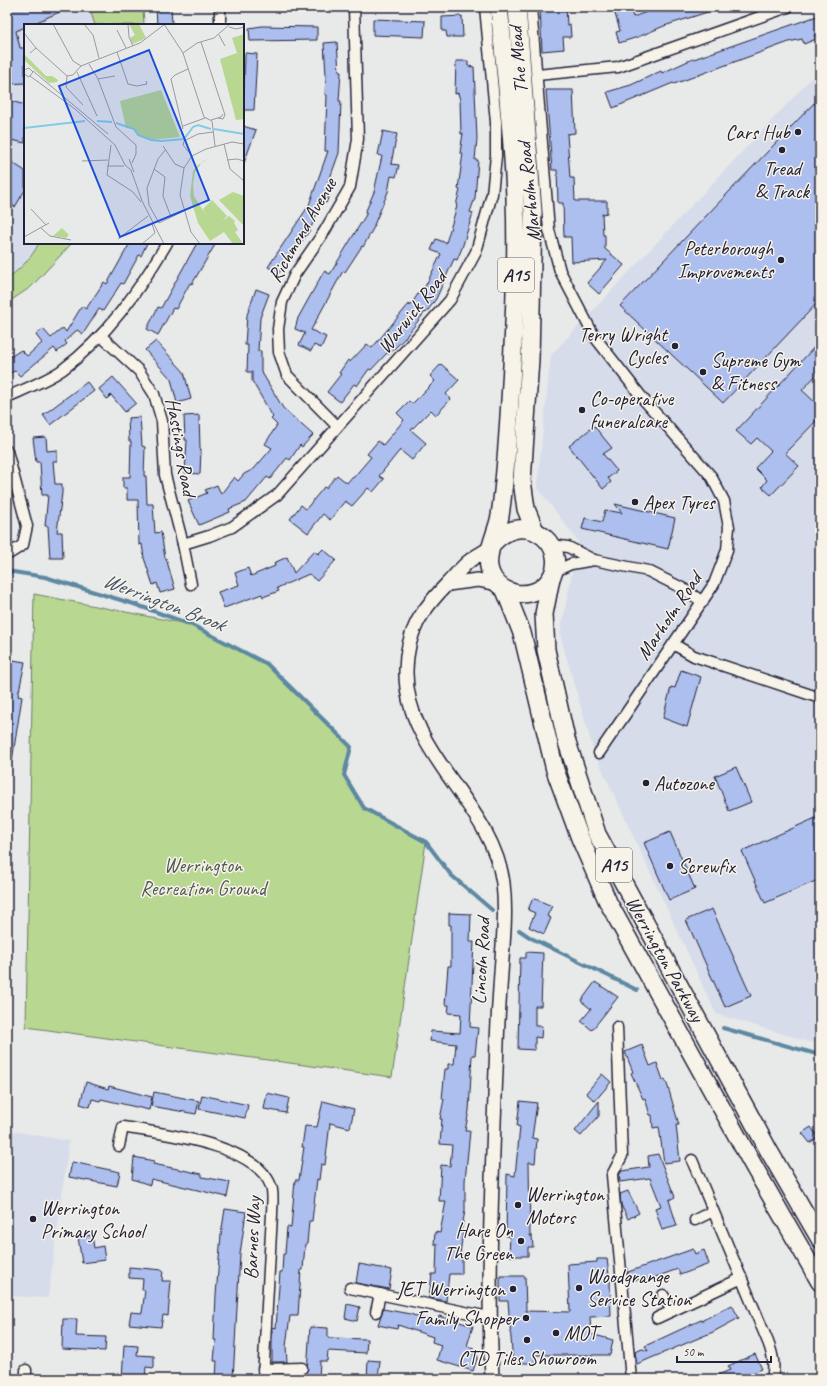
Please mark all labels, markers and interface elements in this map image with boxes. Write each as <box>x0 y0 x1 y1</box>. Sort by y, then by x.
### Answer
street label: The Mead <box>502 22 533 95</box>
inset map <box>24 24 244 244</box>
place label: Cars Hub <box>726 120 791 145</box>
marker: Cars Hub <box>793 127 803 137</box>
street label: Marholm Road <box>511 138 547 243</box>
marker: Tread & Track <box>777 145 787 155</box>
place label: Tread & Track <box>755 156 811 204</box>
street label: Richmond Avenue <box>262 172 343 287</box>
place label: Peterborough Improvements <box>678 236 775 284</box>
marker: Peterborough Improvements <box>776 255 786 265</box>
road number: A15 <box>498 258 534 292</box>
street label: Warwick Road <box>372 263 454 358</box>
place label: Terry Wright Cycles <box>579 322 669 370</box>
marker: Terry Wright Cycles <box>670 341 680 351</box>
place label: Supreme Gym & Fitness <box>711 348 802 396</box>
marker: Supreme Gym & Fitness <box>698 367 708 377</box>
place label: Co-operative funeralcare <box>590 386 675 434</box>
street label: Hastings Road <box>160 396 202 501</box>
marker: Co-operative funeralcare <box>577 405 587 415</box>
place label: Apex Tyres <box>643 490 717 515</box>
marker: Apex Tyres <box>630 497 640 507</box>
street label: Marholm Road <box>631 565 709 664</box>
water label: Werrington Brook <box>100 567 232 638</box>
place label: Autozone <box>654 771 715 796</box>
marker: Autozone <box>641 778 651 788</box>
road number: A15 <box>596 848 632 882</box>
park label: Werrington Recreation Ground <box>140 853 269 901</box>
place label: Screwfix <box>678 854 737 879</box>
marker: Screwfix <box>665 861 675 871</box>
street label: Werrington Parkway <box>620 892 711 1028</box>
street label: Lincoln Road <box>466 914 496 1005</box>
place label: Werrington Motors <box>526 1182 605 1230</box>
street label: Barnes Way <box>238 1194 266 1280</box>
place label: Werrington Primary School <box>41 1196 147 1244</box>
marker: Werrington Motors <box>513 1200 523 1210</box>
marker: Werrington Primary School <box>28 1214 38 1224</box>
place label: Hare On The Green <box>444 1218 514 1266</box>
marker: Hare On The Green <box>516 1236 526 1246</box>
place label: Woodgrange Service Station <box>587 1264 692 1312</box>
place label: JET Werrington <box>395 1277 506 1302</box>
marker: Woodgrange Service Station <box>574 1283 584 1293</box>
marker: JET Werrington <box>508 1284 518 1294</box>
place label: Family Shopper <box>416 1306 520 1331</box>
marker: Family Shopper <box>521 1313 531 1323</box>
place label: MOT <box>564 1321 602 1346</box>
marker: MOT <box>551 1328 561 1338</box>
marker: CTD Tiles Showroom <box>522 1335 532 1345</box>
scale bar <box>677 1338 771 1364</box>
text: 50 m <box>683 1344 705 1360</box>
place label: CTD Tiles Showroom <box>458 1346 597 1371</box>

